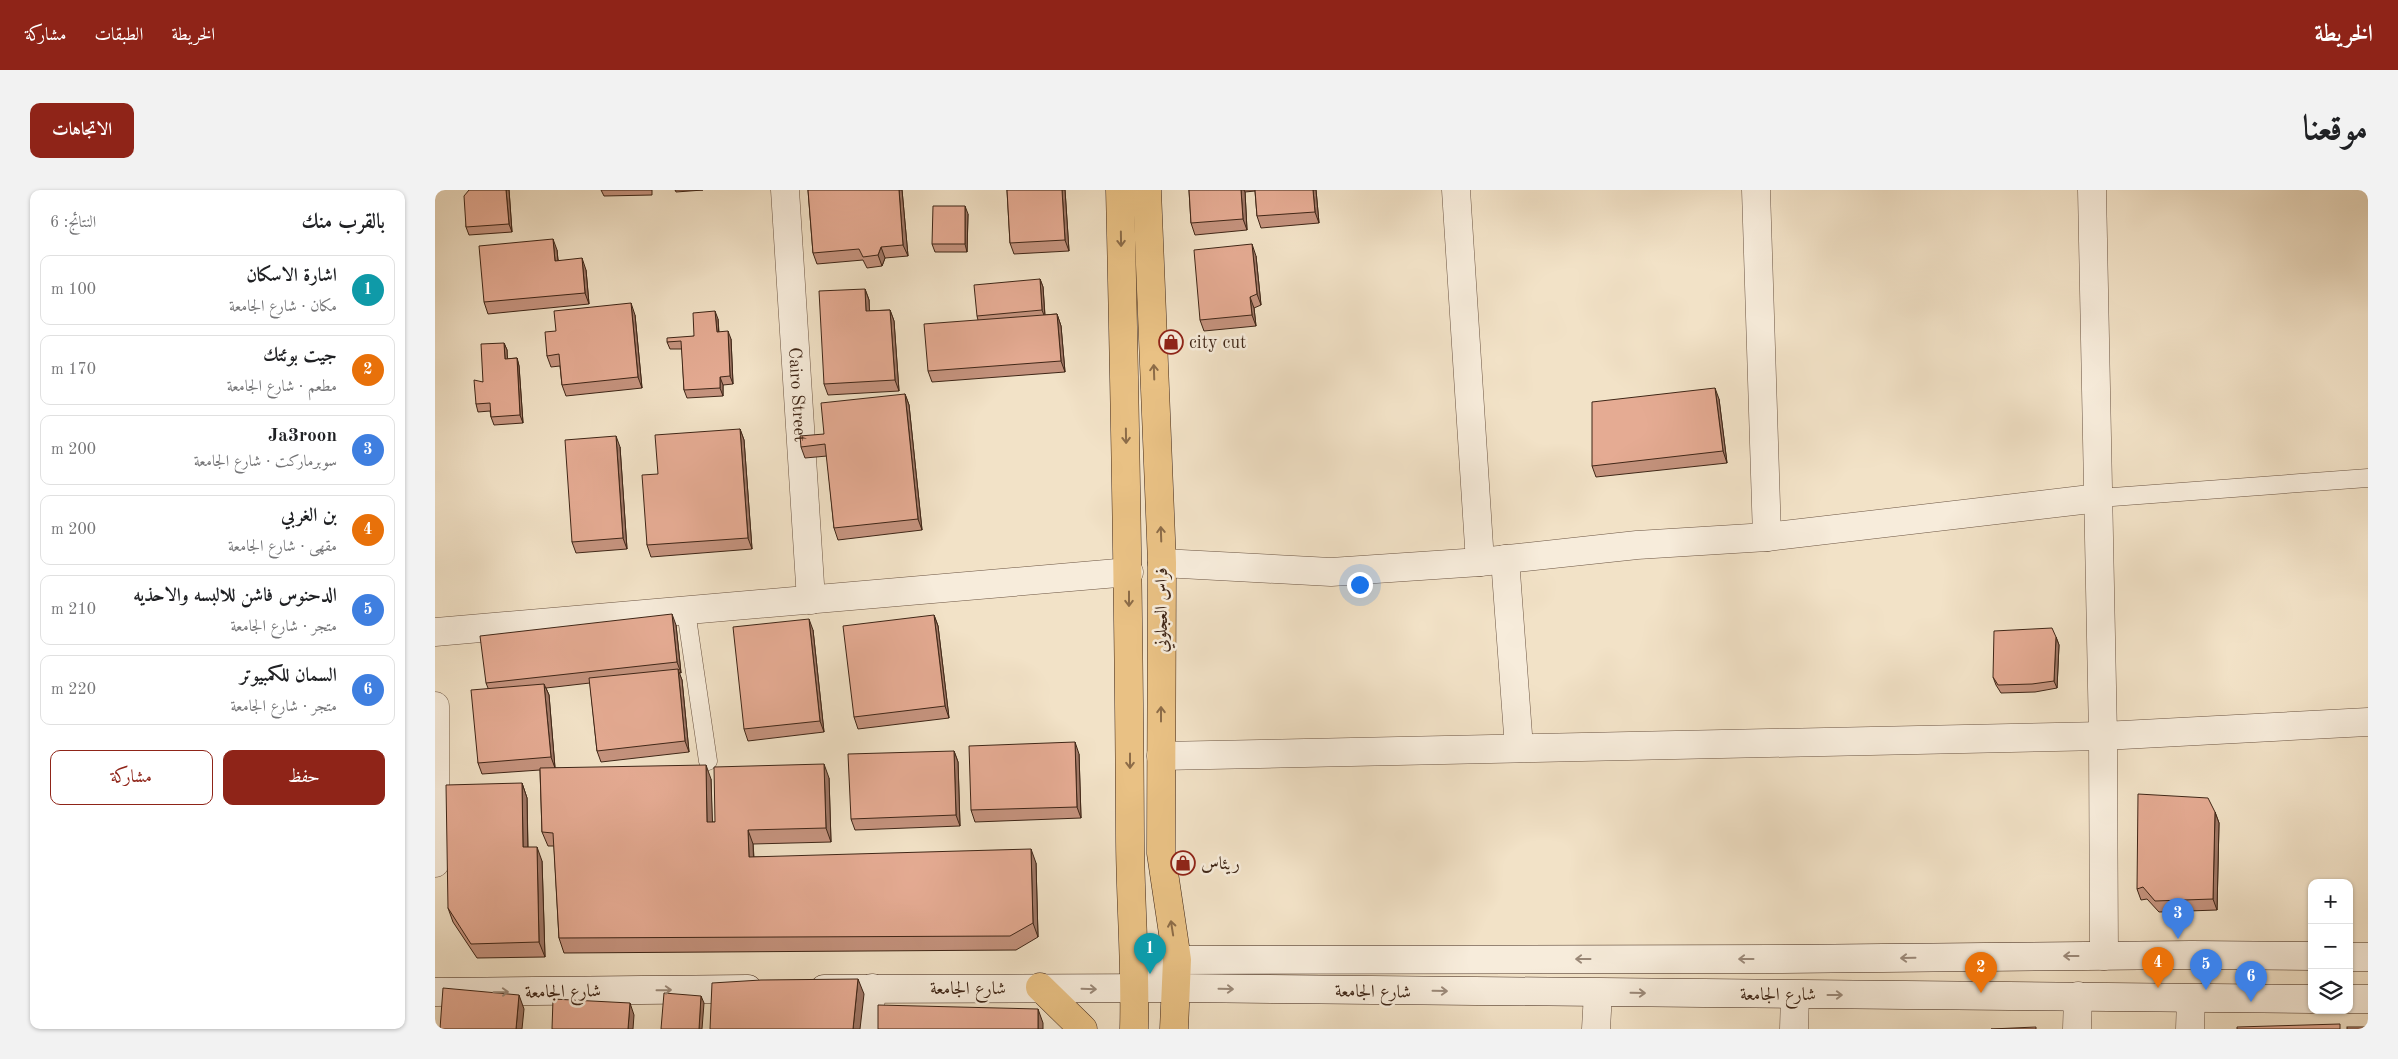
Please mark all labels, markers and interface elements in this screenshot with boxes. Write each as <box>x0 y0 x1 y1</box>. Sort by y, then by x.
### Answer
text: الخريطة <box>2315 23 2373 47</box>
text: مشاركة <box>25 26 66 44</box>
text: الطبقات <box>94 26 143 44</box>
text: الخريطة <box>171 26 215 44</box>
button: الاتجاهات <box>30 103 134 158</box>
text: موقعنا <box>2303 112 2368 147</box>
text: بالقرب منك <box>302 212 385 233</box>
text: النتائج: 6 <box>50 215 96 231</box>
one-way arrow <box>1116 230 1126 246</box>
text: اشارة الاسكان <box>246 267 337 286</box>
text: 100 m <box>51 282 96 298</box>
text: 1 <box>363 282 373 298</box>
text: مكان · شارع الجامعة <box>229 299 337 315</box>
shop icon: city cut <box>1158 329 1184 355</box>
place label: city cut <box>1189 334 1246 352</box>
text: جيت بوئتك <box>263 347 337 366</box>
street label: Cairo Street <box>785 347 809 443</box>
text: 170 m <box>51 362 96 378</box>
text: 2 <box>363 362 373 378</box>
one-way arrow <box>1149 364 1159 380</box>
text: مطعم · شارع الجامعة <box>227 379 337 395</box>
text: Ja3roon <box>268 427 337 446</box>
one-way arrow <box>1121 428 1131 444</box>
text: 200 m <box>51 442 96 458</box>
text: 3 <box>363 442 373 458</box>
text: سوبرماركت · شارع الجامعة <box>194 454 337 470</box>
text: بن الغربي <box>281 507 337 526</box>
text: 200 m <box>51 522 96 538</box>
text: 4 <box>363 522 373 538</box>
one-way arrow <box>1156 526 1165 542</box>
text: مقهى · شارع الجامعة <box>228 539 337 555</box>
street label: فراس العجلوني <box>1153 567 1176 653</box>
your location <box>1347 572 1373 598</box>
text: الدحنوس فاشن للالبسه والاحذيه <box>133 587 337 606</box>
one-way arrow <box>1124 590 1134 606</box>
text: 210 m <box>51 602 96 618</box>
text: 5 <box>363 602 373 618</box>
text: متجر · شارع الجامعة <box>231 619 337 635</box>
text: السمان للكمبيوتر <box>240 667 337 686</box>
text: 220 m <box>51 682 96 698</box>
text: 6 <box>363 682 373 698</box>
text: متجر · شارع الجامعة <box>231 699 337 715</box>
one-way arrow <box>1156 706 1166 722</box>
button: مشاركة <box>50 750 213 805</box>
button: حفظ <box>223 750 385 805</box>
one-way arrow <box>1125 752 1135 769</box>
shop icon: ريئاس <box>1170 850 1196 876</box>
place label: ريئاس <box>1201 855 1240 875</box>
map controls <box>2308 879 2353 1014</box>
button: + <box>2308 879 2353 924</box>
pin: 3 <box>2162 898 2194 939</box>
one-way arrow <box>1167 921 1177 937</box>
button: − <box>2308 924 2353 969</box>
pin: 1 <box>1134 933 1166 974</box>
pin: 4 <box>2142 947 2174 988</box>
pin: 5 <box>2190 949 2222 990</box>
one-way arrow <box>2063 951 2079 961</box>
pin: 2 <box>1965 952 1997 993</box>
one-way arrow <box>1900 953 1916 963</box>
one-way arrow <box>1575 954 1592 964</box>
one-way arrow <box>1738 954 1754 964</box>
pin: 6 <box>2235 961 2267 1002</box>
button: layers <box>2308 969 2353 1014</box>
street label: شارع الجامعة <box>930 980 1006 1003</box>
street label: شارع الجامعة <box>525 982 601 1007</box>
street label: شارع الجامعة <box>1335 982 1411 1007</box>
one-way arrow <box>1080 984 1096 994</box>
one-way arrow <box>1217 984 1233 994</box>
one-way arrow <box>655 985 671 995</box>
street label: شارع الجامعة <box>1740 986 1816 1009</box>
one-way arrow <box>493 987 509 996</box>
one-way arrow <box>1432 987 1448 996</box>
one-way arrow <box>1630 988 1646 998</box>
one-way arrow <box>1827 990 1843 1000</box>

